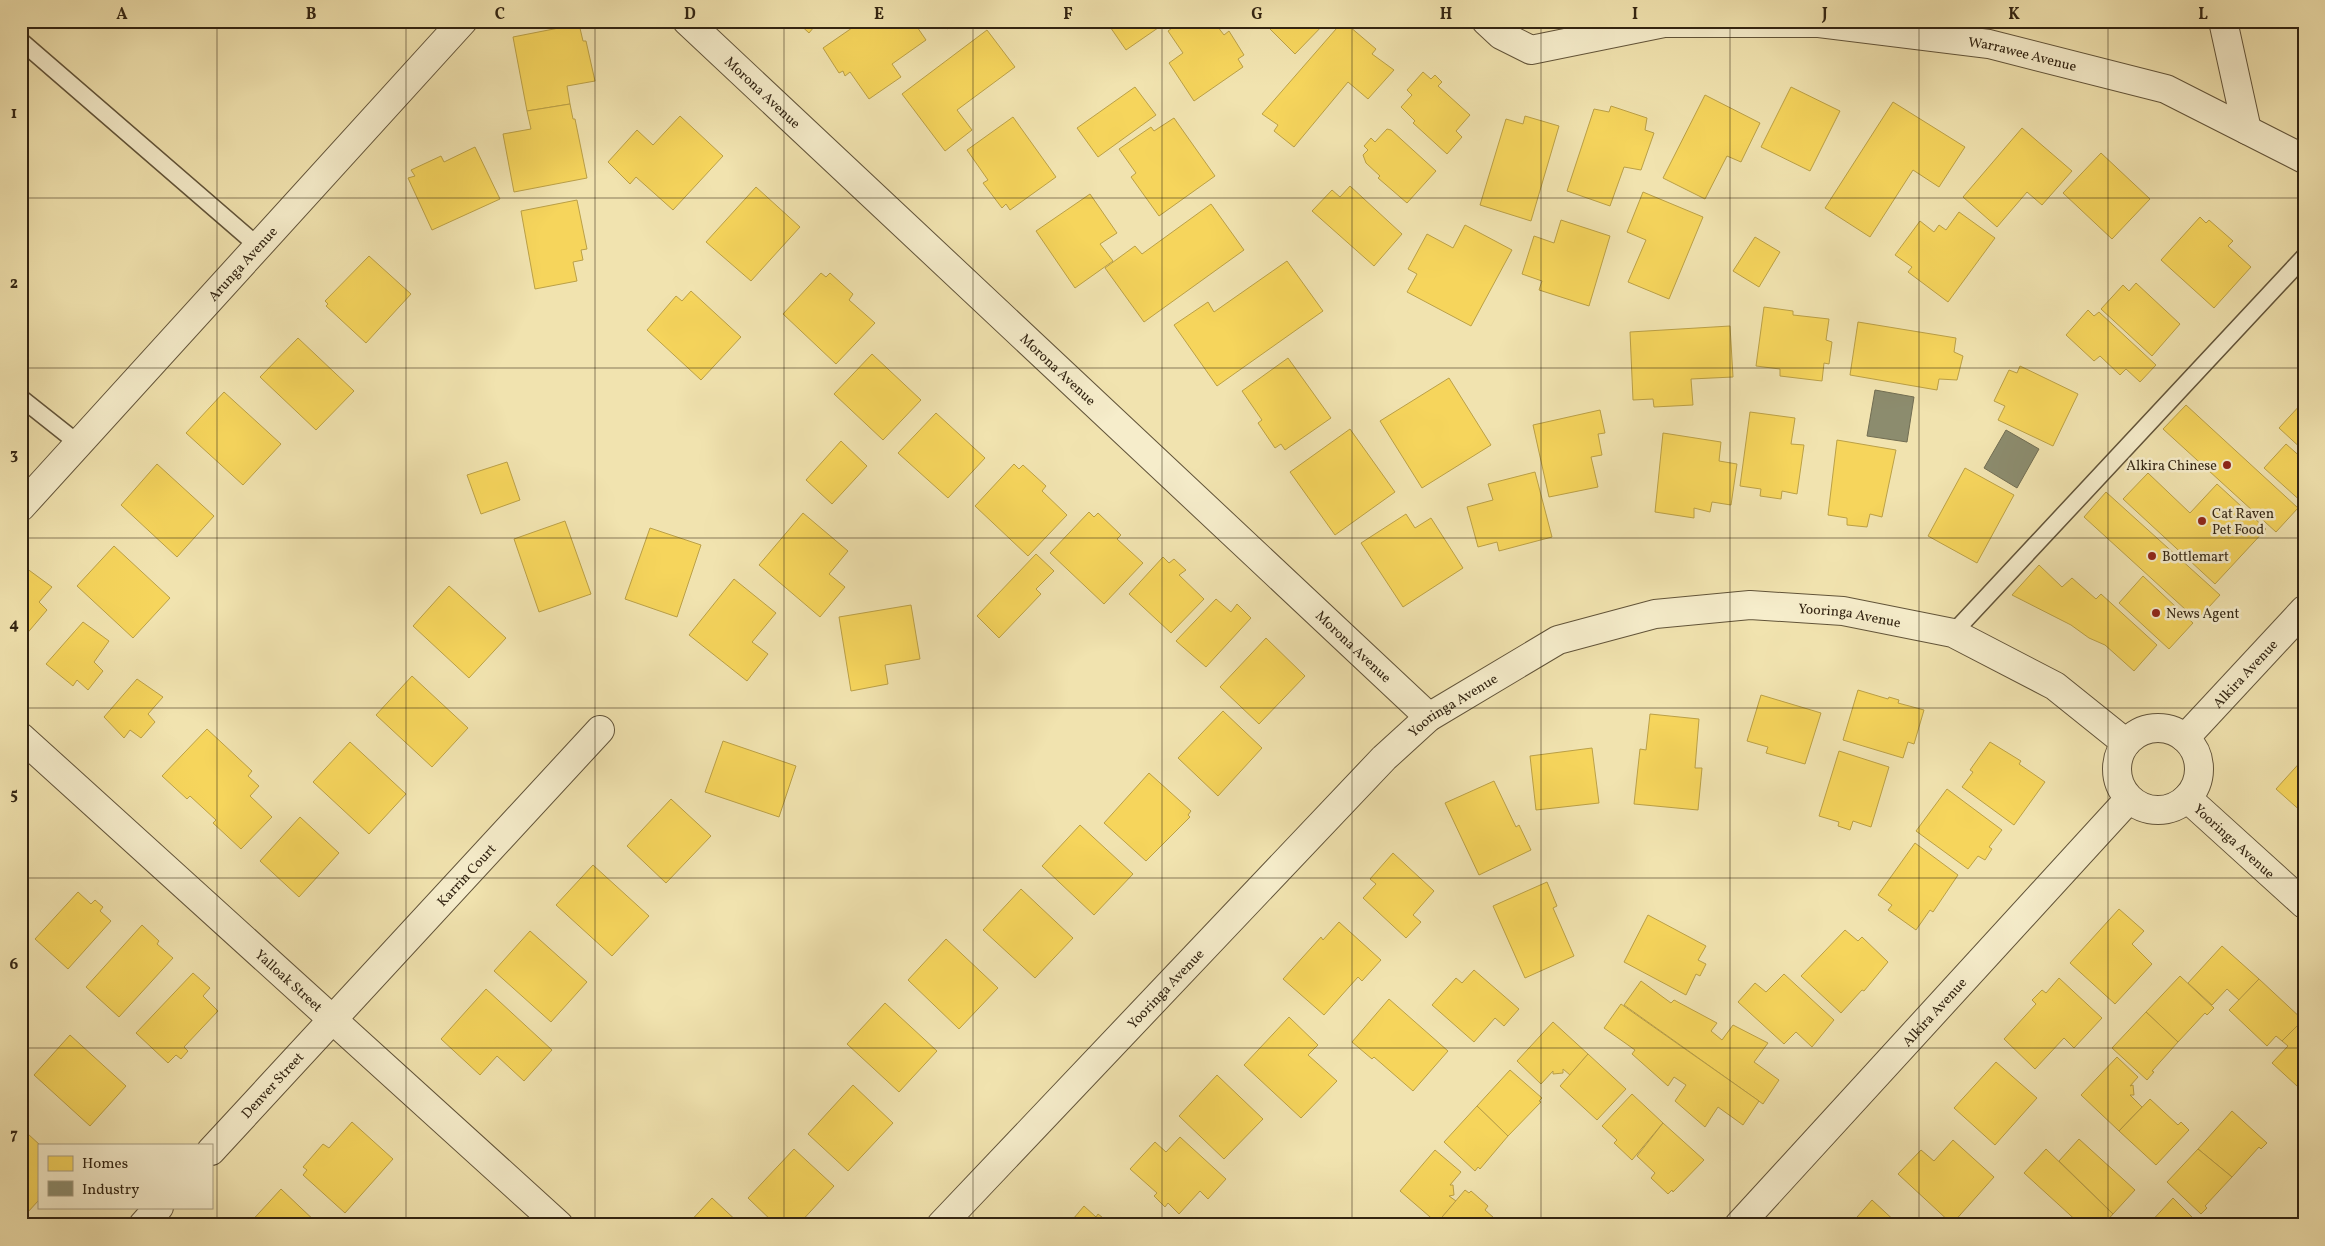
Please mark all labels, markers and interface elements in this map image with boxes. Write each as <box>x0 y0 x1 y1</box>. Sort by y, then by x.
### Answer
text: A <box>116 4 128 26</box>
text: B <box>306 4 317 26</box>
text: C <box>495 4 505 26</box>
text: D <box>684 4 696 26</box>
text: E <box>874 4 884 26</box>
text: F <box>1063 4 1073 26</box>
text: G <box>1251 4 1263 26</box>
text: H <box>1440 4 1452 26</box>
text: I <box>1632 4 1638 26</box>
text: J <box>1821 4 1828 26</box>
text: K <box>2008 4 2020 26</box>
text: L <box>2198 4 2208 26</box>
street label: Warrawee Avenue <box>1967 34 2079 77</box>
street label: Morona Avenue <box>720 53 804 134</box>
text: 1 <box>11 103 17 125</box>
street label: Arunga Avenue <box>205 223 283 306</box>
text: 2 <box>10 273 18 295</box>
street label: Morona Avenue <box>1015 330 1100 411</box>
text: 3 <box>10 444 18 466</box>
place label: Alkira Chinese <box>2126 457 2217 476</box>
marker: Alkira Chinese <box>2221 459 2233 471</box>
place label: Cat Raven Pet Food <box>2212 505 2274 540</box>
marker: Cat Raven Pet Food <box>2196 515 2208 527</box>
place label: Bottlemart <box>2162 548 2229 567</box>
marker: Bottlemart <box>2146 550 2158 562</box>
street label: Yooringa Avenue <box>1798 600 1903 633</box>
place label: News Agent <box>2166 605 2240 624</box>
street label: Morona Avenue <box>1311 607 1395 688</box>
marker: News Agent <box>2150 607 2162 619</box>
text: 4 <box>9 614 19 636</box>
street label: Alkira Avenue <box>2209 636 2283 713</box>
street label: Yooringa Avenue <box>1405 670 1502 742</box>
text: 5 <box>10 784 18 806</box>
street label: Yooringa Avenue <box>2189 800 2278 884</box>
street label: Karrin Court <box>434 840 501 911</box>
street label: Yooringa Avenue <box>1124 945 1209 1034</box>
street label: Yalloak Street <box>250 946 326 1017</box>
text: 6 <box>10 954 19 976</box>
street label: Alkira Avenue <box>1899 974 1972 1052</box>
street label: Denver Street <box>238 1049 309 1123</box>
text: 7 <box>10 1124 18 1146</box>
legend <box>38 1144 212 1208</box>
text: Homes <box>82 1154 128 1175</box>
text: Industry <box>82 1180 139 1201</box>

